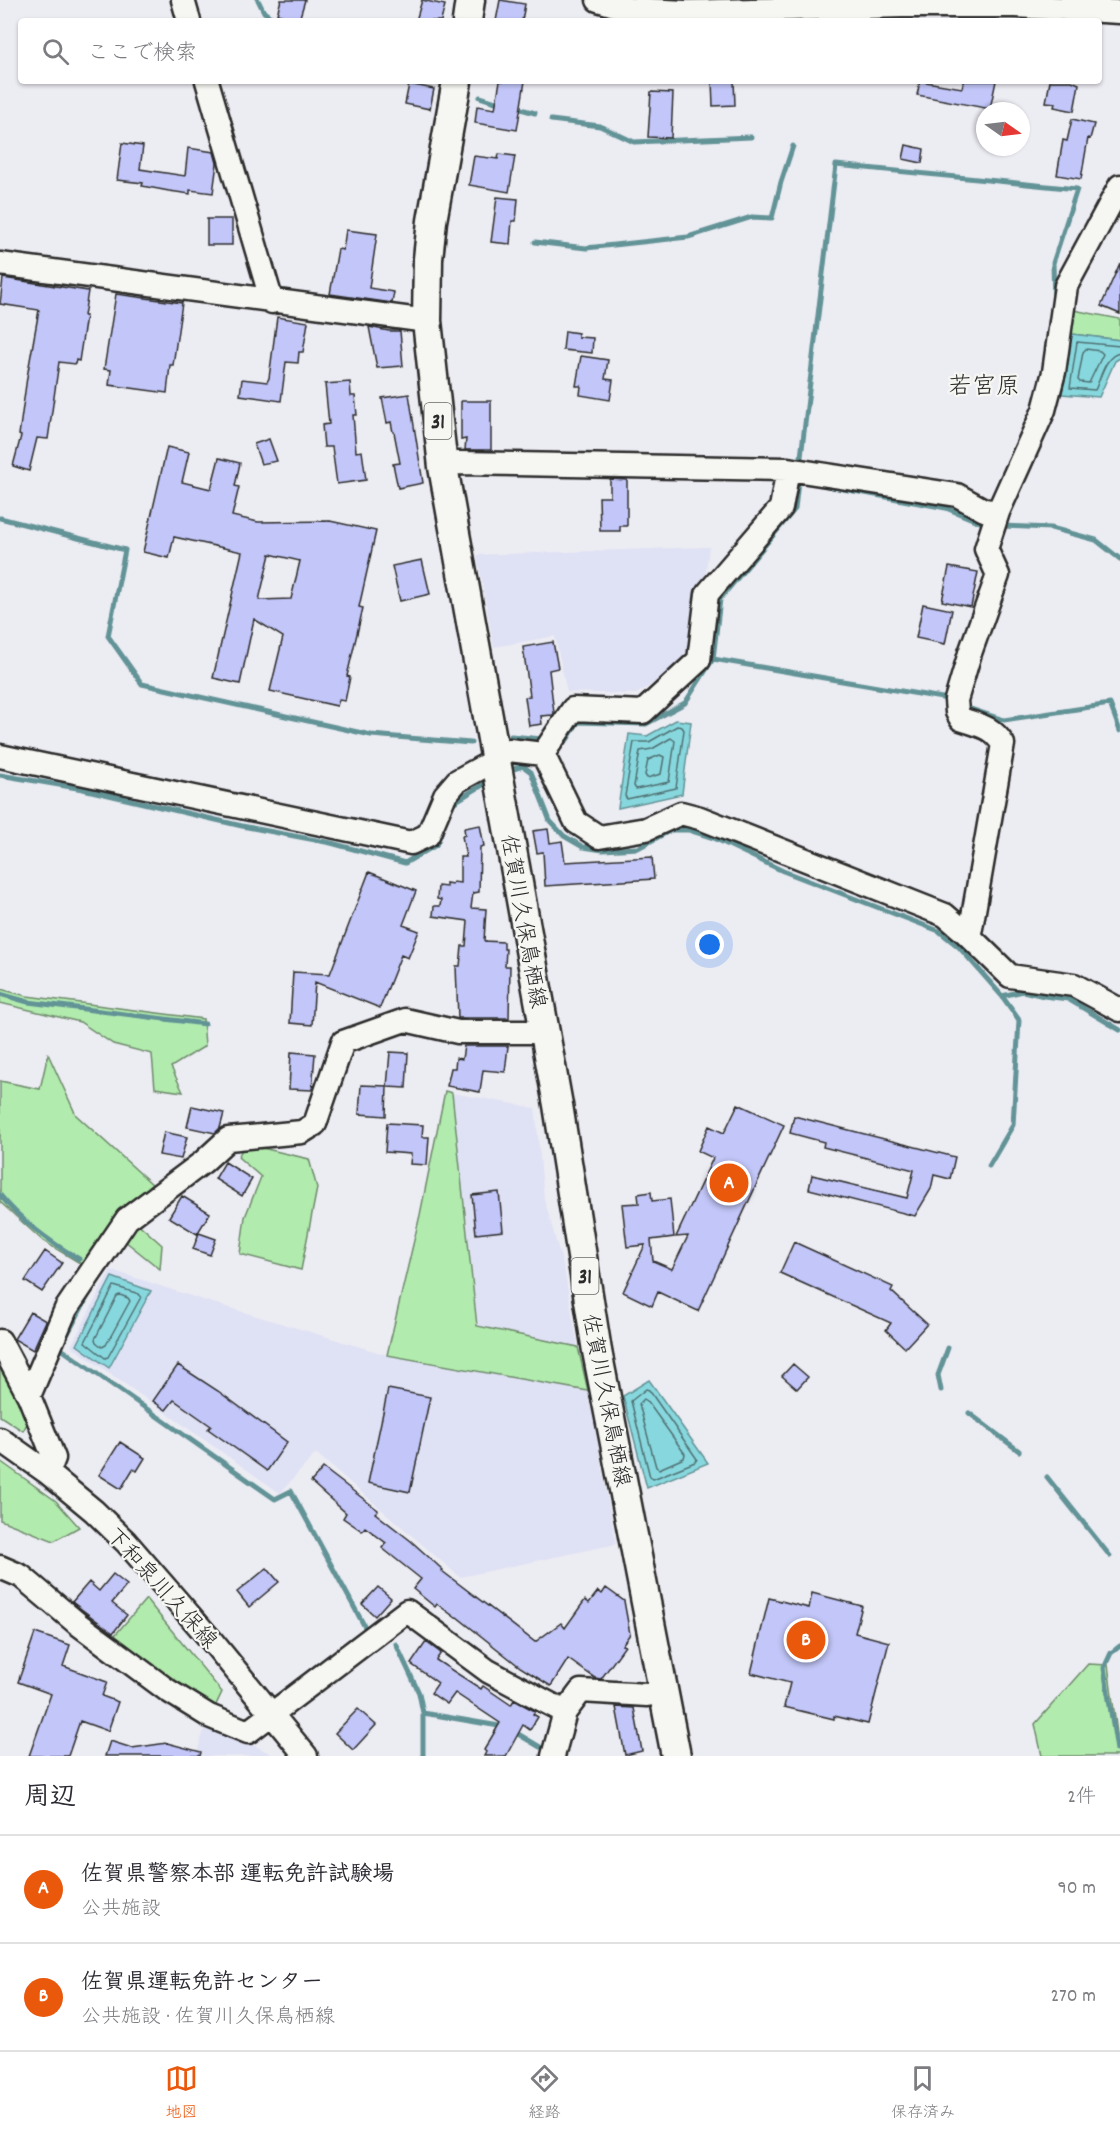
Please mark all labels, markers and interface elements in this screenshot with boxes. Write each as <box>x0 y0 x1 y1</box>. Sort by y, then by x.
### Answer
search box <box>18 18 1102 84</box>
icon: search <box>39 35 72 68</box>
text: ここで検索 <box>87 39 197 70</box>
north arrow <box>976 102 1030 156</box>
district label: 若宮原 <box>948 371 1020 405</box>
road number: 31 <box>424 403 452 439</box>
street label: 佐賀川久保鳥栖線 <box>491 832 552 1011</box>
your location <box>695 930 724 959</box>
pin: A <box>710 1160 748 1206</box>
road number: 31 <box>572 1258 598 1294</box>
street label: 佐賀川久保鳥栖線 <box>573 1311 637 1490</box>
street label: 下和泉川久保線 <box>97 1522 223 1657</box>
pin: B <box>786 1618 826 1662</box>
text: 周辺 <box>24 1780 76 1817</box>
text: 2件 <box>1067 1784 1096 1812</box>
text: 佐賀県警察本部 運転免許試験場 <box>81 1860 394 1891</box>
text: A <box>38 1875 49 1903</box>
text: 90 m <box>1058 1875 1096 1903</box>
text: 公共施設 <box>81 1896 161 1924</box>
text: 佐賀県運転免許センター <box>81 1968 323 1999</box>
text: B <box>39 1983 48 2011</box>
text: 270 m <box>1050 1983 1096 2011</box>
text: 公共施設 · 佐賀川久保鳥栖線 <box>81 2004 335 2032</box>
tab: 地図 <box>165 2062 198 2125</box>
tab: 経路 <box>528 2062 561 2125</box>
tab: 保存済み <box>891 2062 955 2125</box>

